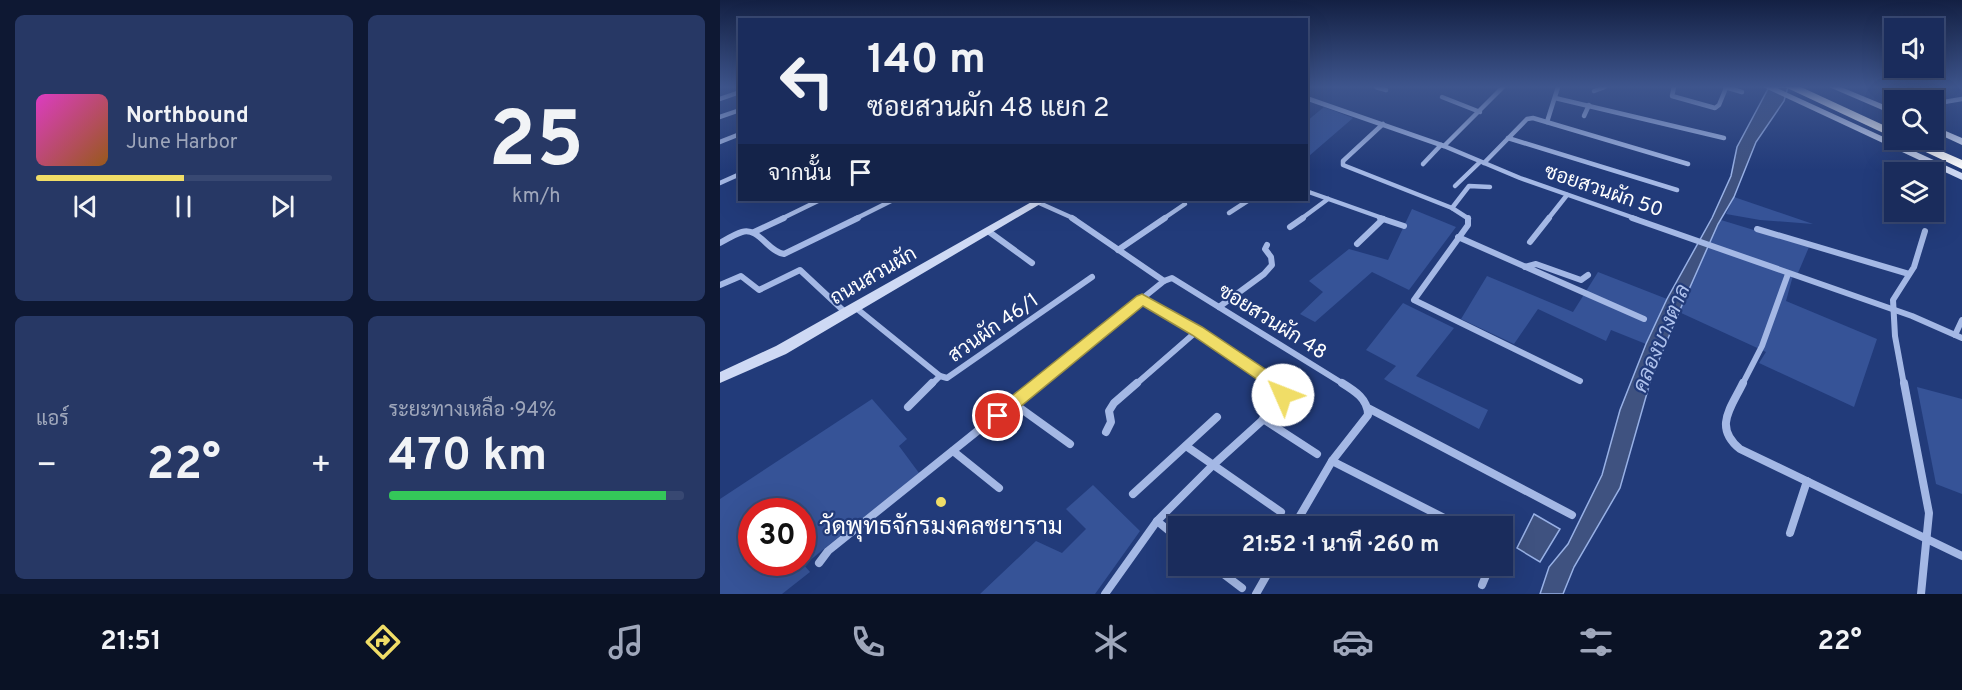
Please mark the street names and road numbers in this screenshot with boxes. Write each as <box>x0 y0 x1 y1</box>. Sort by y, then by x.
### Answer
street label: ซอยสวนผัก 50 <box>1541 158 1667 224</box>
street label: ถนนสวนผัก <box>826 241 922 312</box>
street label: ซอยสวนผัก 48 <box>1213 278 1332 366</box>
street label: สวนผัก 46/1 <box>943 287 1045 369</box>

